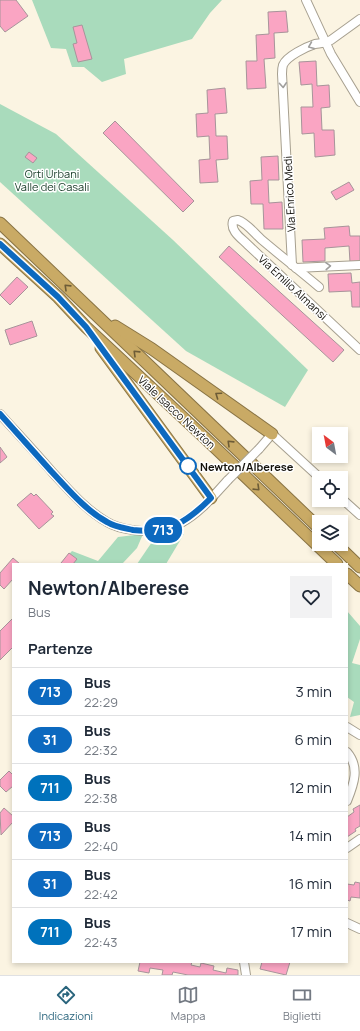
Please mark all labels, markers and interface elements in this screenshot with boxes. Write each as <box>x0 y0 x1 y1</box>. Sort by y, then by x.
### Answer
one-way arrow <box>308 42 315 50</box>
one-way arrow <box>279 82 288 88</box>
street label: Via Enrico Medi <box>280 156 298 232</box>
park label: Orti Urbani Valle dei Casali <box>15 166 89 194</box>
street label: Via Emilio Almansi <box>255 251 331 323</box>
one-way arrow <box>325 262 331 271</box>
one-way arrow <box>64 284 72 292</box>
one-way arrow <box>133 350 141 358</box>
street label: Viale Isacco Newton <box>135 372 219 452</box>
one-way arrow <box>215 393 222 400</box>
north arrow <box>312 427 348 463</box>
map controls <box>312 427 348 551</box>
one-way arrow <box>227 440 235 448</box>
marker: Newton/Alberese <box>179 457 197 475</box>
place label: Newton/Alberese <box>200 459 294 474</box>
button: locate <box>312 471 348 507</box>
one-way arrow <box>252 483 260 491</box>
button: layers <box>312 515 348 551</box>
line badge: 713 <box>140 517 186 543</box>
text: 713 <box>152 520 174 539</box>
text: Newton/Alberese <box>28 575 189 601</box>
button: heart <box>290 576 332 618</box>
text: Bus <box>28 603 51 621</box>
text: Partenze <box>28 638 93 659</box>
text: Bus <box>84 672 111 693</box>
text: 3 min <box>296 681 332 702</box>
text: 713 <box>39 682 61 701</box>
text: 22:29 <box>84 693 118 711</box>
text: Bus <box>84 720 111 741</box>
text: 6 min <box>295 729 332 750</box>
text: 31 <box>43 730 57 749</box>
text: 22:32 <box>84 741 117 759</box>
text: Bus <box>84 768 111 789</box>
text: 12 min <box>289 777 332 798</box>
text: 711 <box>40 778 60 797</box>
text: 22:38 <box>84 789 117 807</box>
text: Bus <box>84 816 111 837</box>
text: 14 min <box>289 825 332 846</box>
text: 713 <box>39 826 61 845</box>
text: 22:40 <box>84 837 118 855</box>
text: Bus <box>84 864 111 885</box>
text: 16 min <box>289 873 332 894</box>
text: 31 <box>43 874 57 893</box>
text: 22:42 <box>84 885 118 903</box>
text: Bus <box>84 912 111 933</box>
text: 17 min <box>290 921 332 942</box>
text: 711 <box>40 922 60 941</box>
text: 22:43 <box>84 933 118 951</box>
tab: Indicazioni <box>39 984 93 1023</box>
tab: Mappa <box>171 984 205 1023</box>
tab: Biglietti <box>283 984 321 1023</box>

